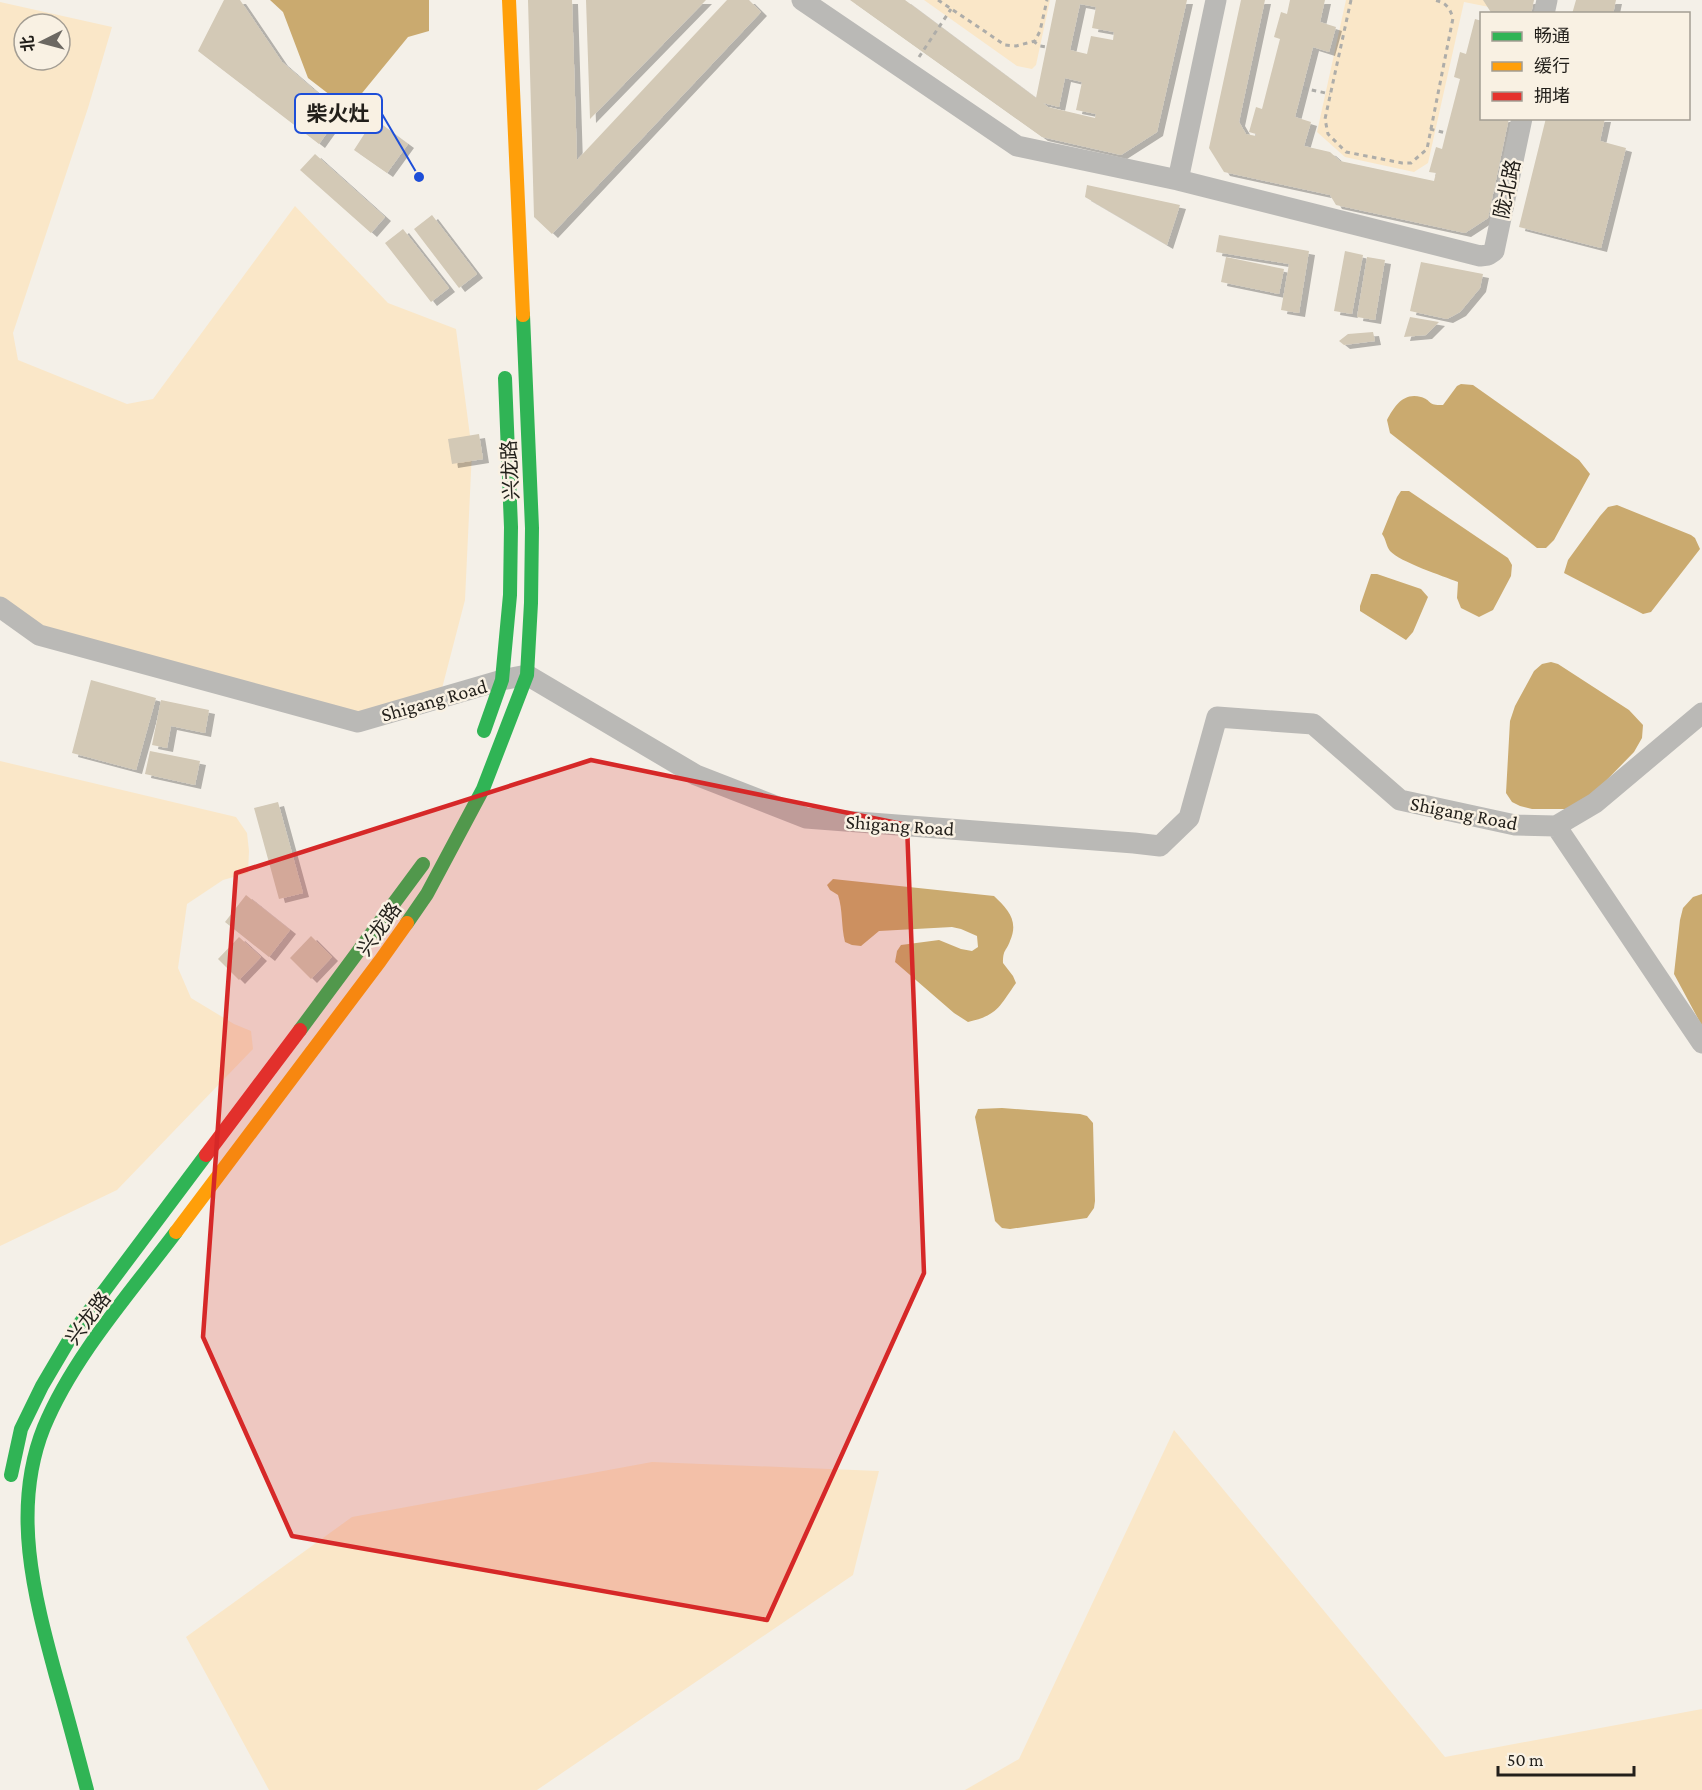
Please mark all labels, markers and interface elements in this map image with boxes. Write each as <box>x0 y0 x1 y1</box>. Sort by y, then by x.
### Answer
north arrow <box>12 12 72 72</box>
legend <box>1480 12 1690 120</box>
text: 畅通 <box>1534 26 1570 46</box>
text: 北 <box>18 35 37 52</box>
text: 缓行 <box>1534 56 1570 76</box>
text: 拥堵 <box>1534 86 1570 106</box>
callout: 柴火灶 <box>295 94 382 133</box>
text: 柴火灶 <box>307 102 370 126</box>
street label: 陇北路 <box>1490 157 1524 221</box>
street label: 兴龙路 <box>497 439 523 501</box>
street label: Shigang Road <box>379 674 490 727</box>
street label: Shigang Road <box>1408 792 1520 835</box>
street label: Shigang Road <box>845 810 956 841</box>
street label: 兴龙路 <box>353 898 405 960</box>
street label: 兴龙路 <box>61 1287 115 1349</box>
scale bar <box>1498 1739 1634 1777</box>
text: 50 m <box>1507 1750 1544 1770</box>

